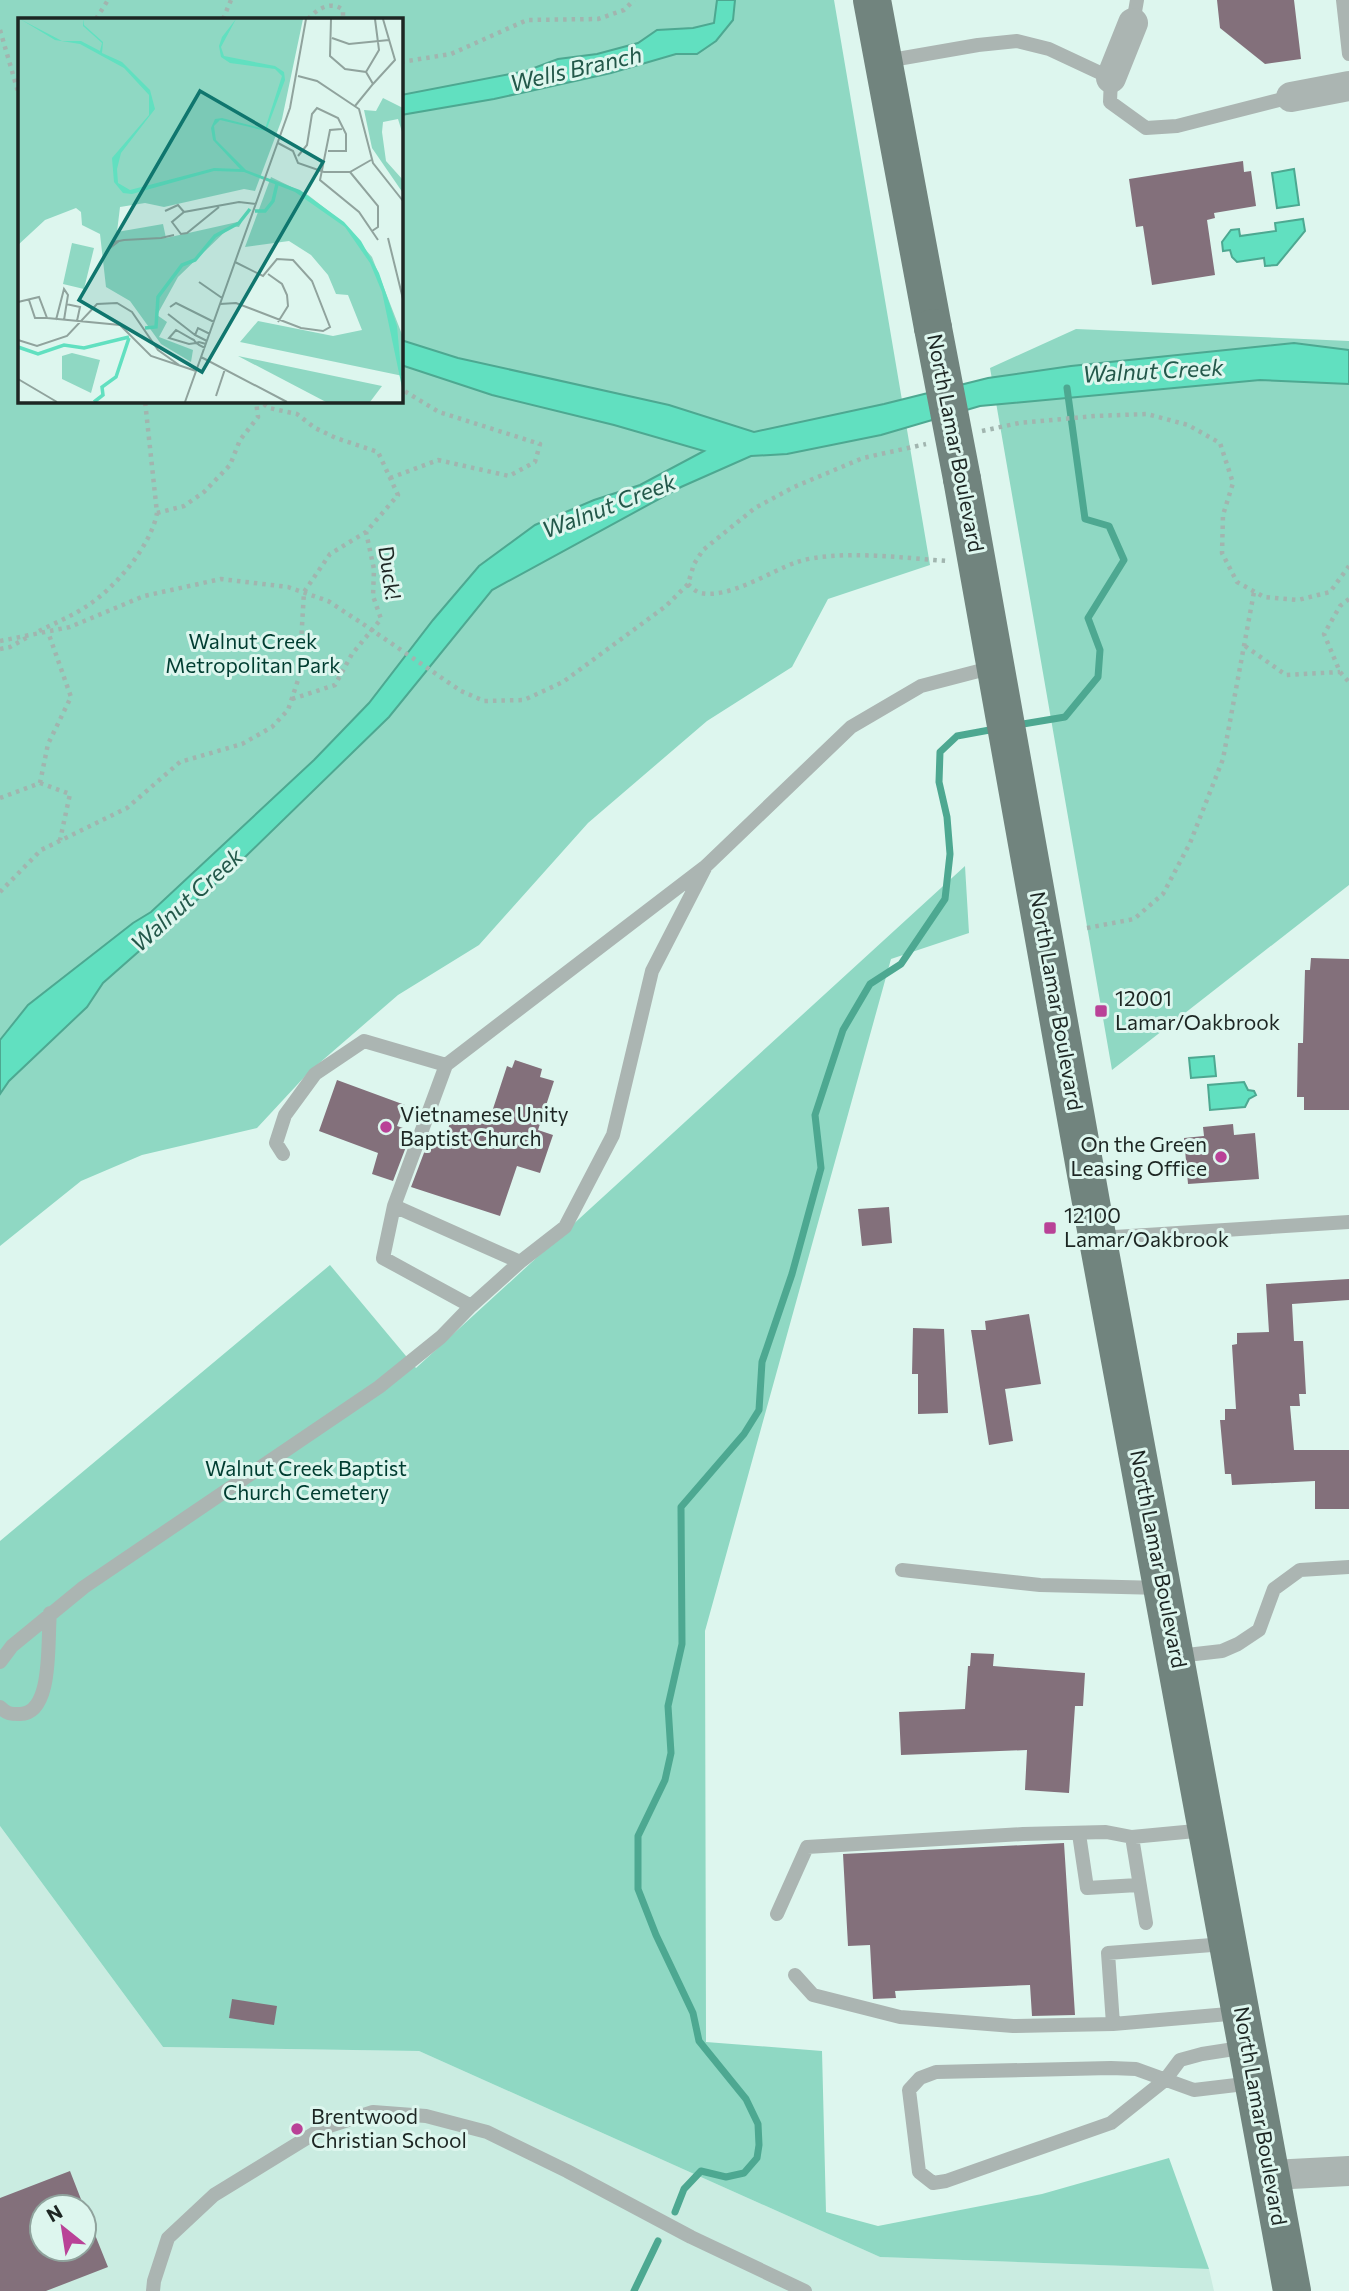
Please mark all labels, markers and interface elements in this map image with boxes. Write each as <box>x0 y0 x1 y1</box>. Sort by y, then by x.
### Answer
inset map <box>18 18 402 402</box>
water label: Wells Branch <box>507 39 644 97</box>
street label: North Lamar Boulevard <box>923 331 990 554</box>
water label: Walnut Creek <box>1082 352 1225 388</box>
water label: Walnut Creek <box>538 466 680 543</box>
street label: Duck! <box>374 544 407 601</box>
park label: Walnut Creek Metropolitan Park <box>165 628 341 677</box>
water label: Walnut Creek <box>124 841 249 957</box>
street label: North Lamar Boulevard <box>1026 889 1089 1112</box>
place label: 12001 Lamar/Oakbrook <box>1115 985 1280 1034</box>
marker: 12001 Lamar/Oakbrook <box>1093 1003 1109 1019</box>
place label: Vietnamese Unity Baptist Church <box>400 1101 569 1150</box>
marker: Vietnamese Unity Baptist Church <box>378 1119 394 1135</box>
place label: On the Green Leasing Office <box>1070 1131 1207 1180</box>
marker: On the Green Leasing Office <box>1213 1149 1229 1165</box>
place label: 12100 Lamar/Oakbrook <box>1064 1202 1229 1251</box>
marker: 12100 Lamar/Oakbrook <box>1042 1220 1058 1236</box>
street label: North Lamar Boulevard <box>1126 1447 1193 1670</box>
park label: Walnut Creek Baptist Church Cemetery <box>205 1455 407 1504</box>
street label: North Lamar Boulevard <box>1230 2004 1293 2227</box>
place label: Brentwood Christian School <box>311 2103 467 2152</box>
marker: Brentwood Christian School <box>289 2121 305 2137</box>
north arrow <box>28 2193 98 2263</box>
text: N <box>42 2199 66 2226</box>

